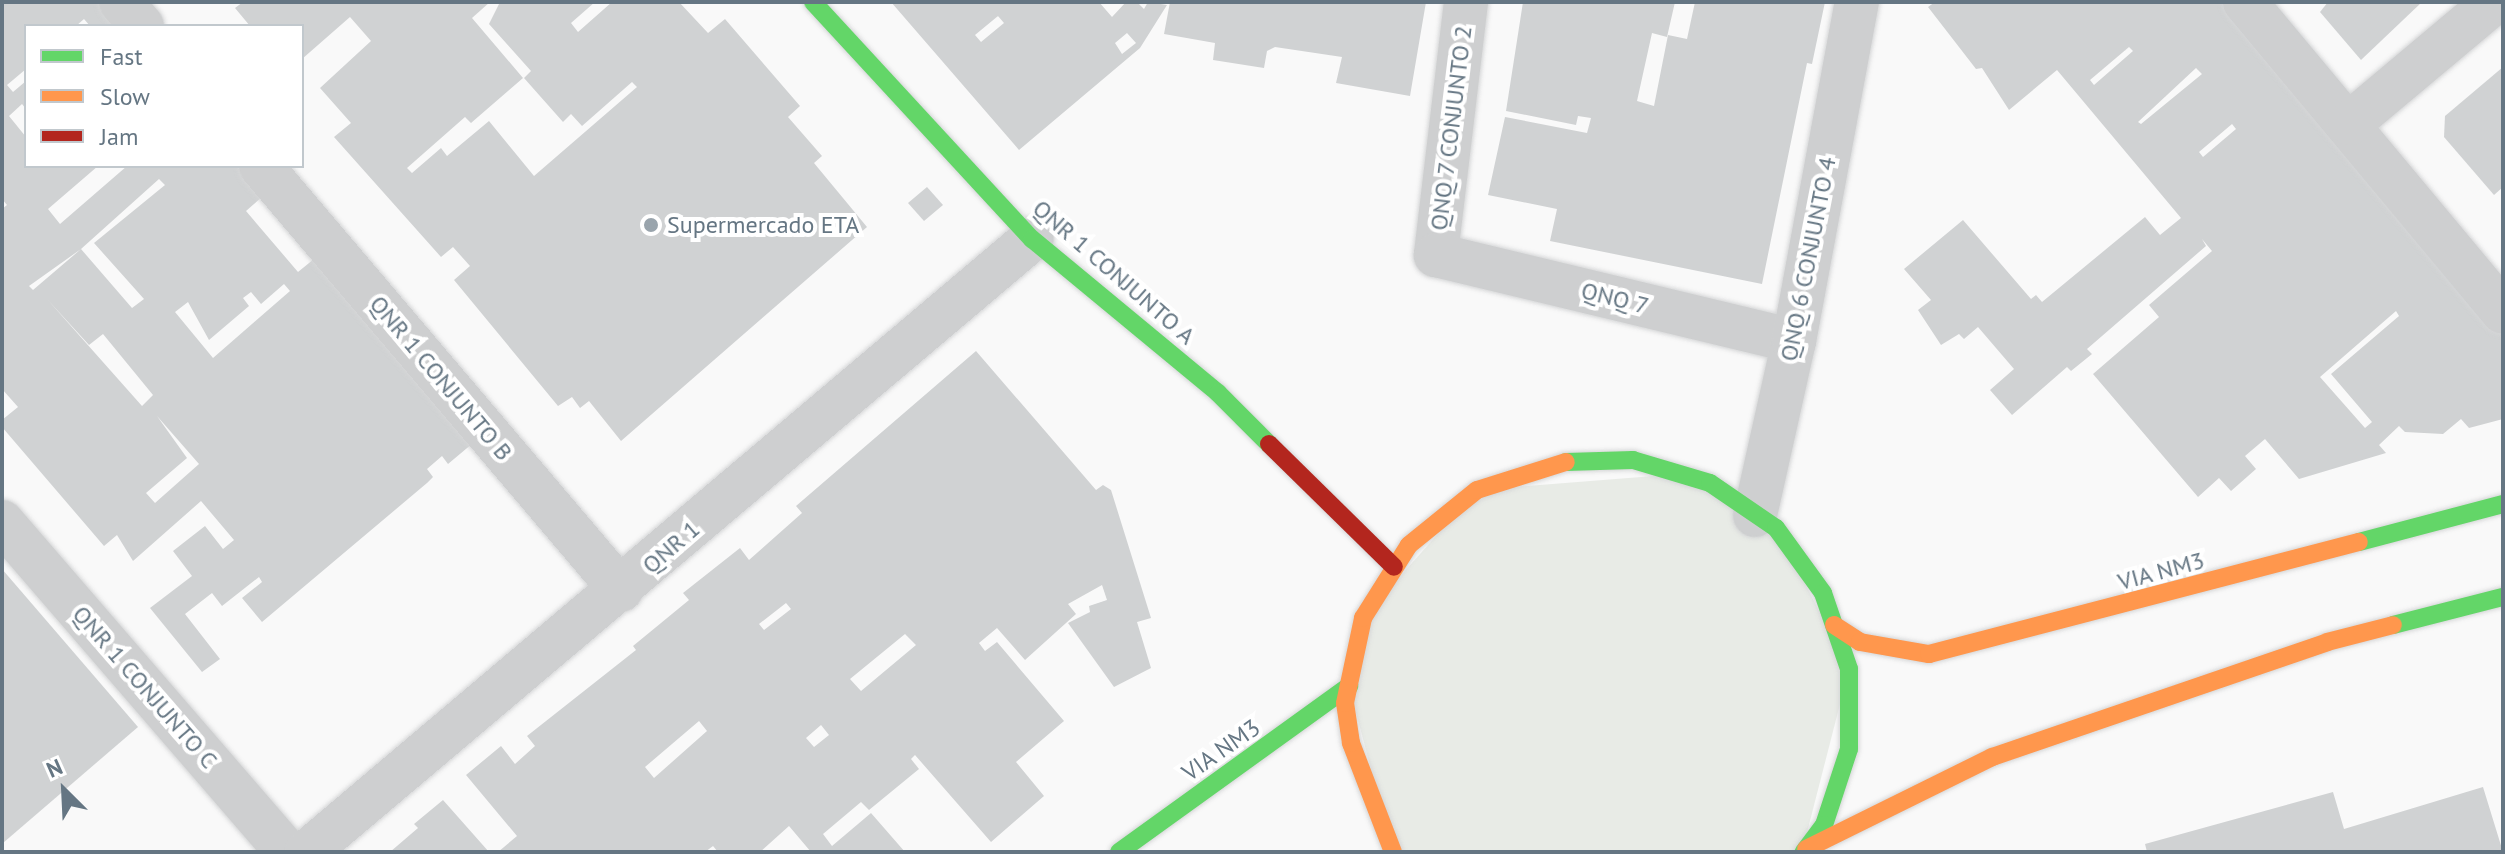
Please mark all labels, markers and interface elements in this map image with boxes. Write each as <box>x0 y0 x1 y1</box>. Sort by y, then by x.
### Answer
street label: QNQ 7 CONJUNTO 2 <box>1424 23 1478 233</box>
legend <box>24 24 304 168</box>
text: Fast <box>100 41 143 72</box>
text: Slow <box>100 81 150 112</box>
text: Jam <box>100 121 138 152</box>
street label: QNQ 6 CONJUNTO 4 <box>1774 154 1842 364</box>
street label: QNR 1 CONJUNTO A <box>1027 193 1201 351</box>
place label: Supermercado ETA <box>667 211 859 239</box>
marker: Supermercado ETA <box>642 216 660 234</box>
street label: QNQ 7 <box>1578 276 1652 320</box>
street label: QNR 1 CONJUNTO B <box>364 290 518 466</box>
street label: QNR 1 <box>637 514 705 580</box>
street label: VIA NM3 <box>2114 546 2208 596</box>
street label: QNR 1 CONJUNTO C <box>67 600 223 774</box>
street label: VIA NM3 <box>1176 713 1266 787</box>
north arrow <box>24 750 104 830</box>
text: N <box>42 752 67 784</box>

